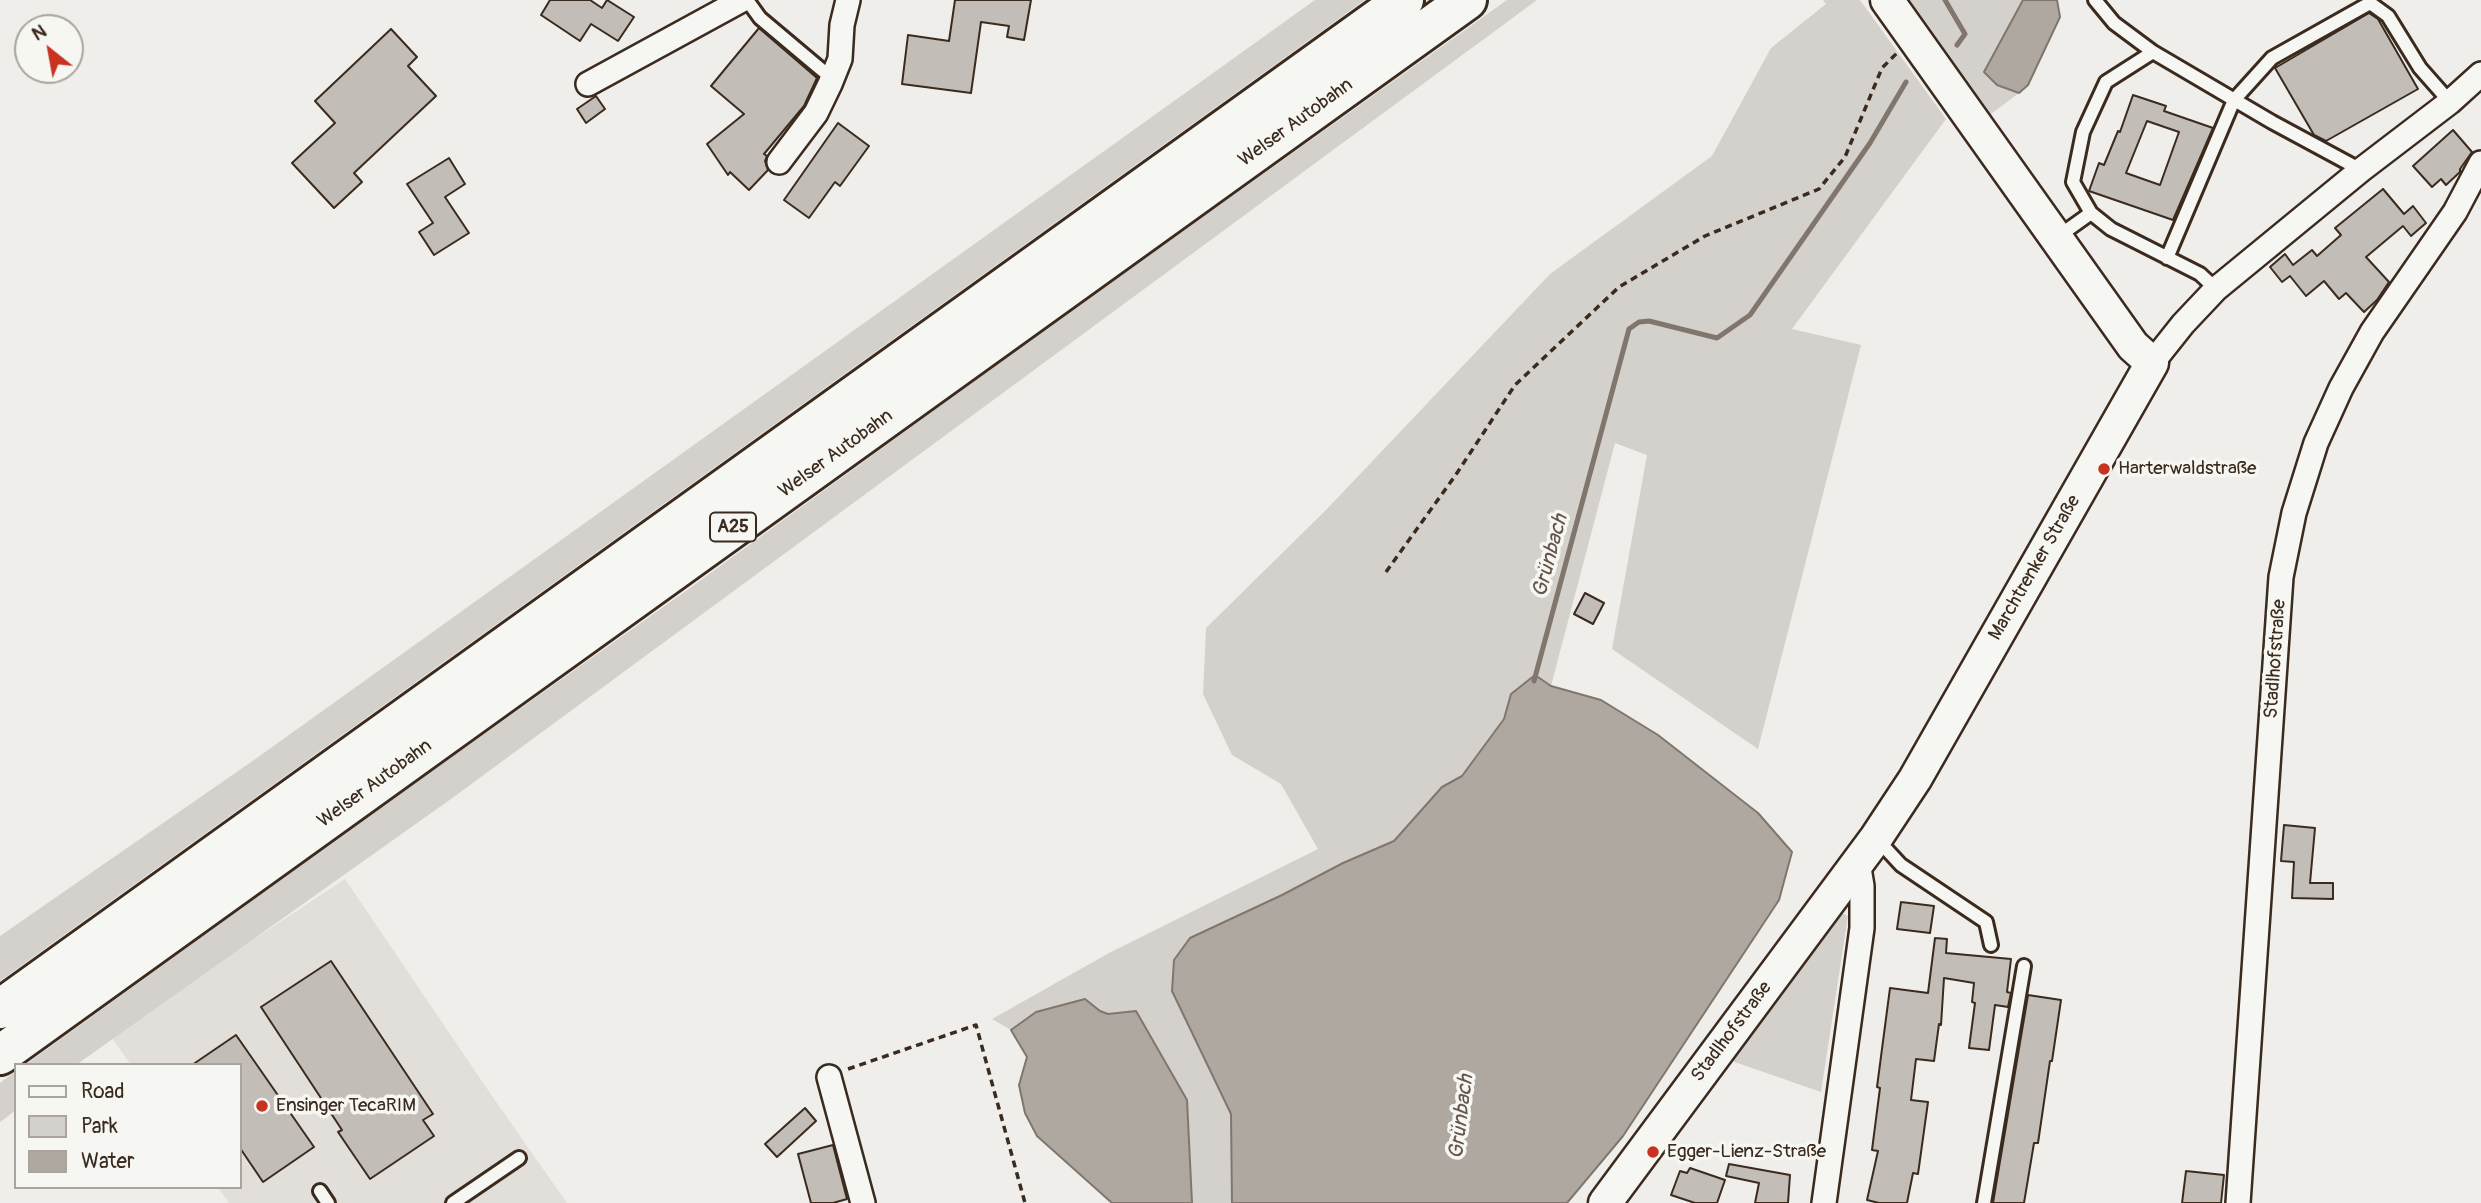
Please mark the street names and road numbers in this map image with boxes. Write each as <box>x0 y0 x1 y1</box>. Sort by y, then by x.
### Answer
street label: Welser Autobahn <box>1234 74 1358 172</box>
street label: Welser Autobahn <box>774 405 898 503</box>
street label: Marchtrenker Straße <box>1984 491 2086 645</box>
road number: A25 <box>710 512 756 542</box>
street label: Stadlhofstraße <box>2260 598 2292 720</box>
street label: Welser Autobahn <box>313 735 437 833</box>
street label: Stadlhofstraße <box>1687 977 1777 1087</box>

